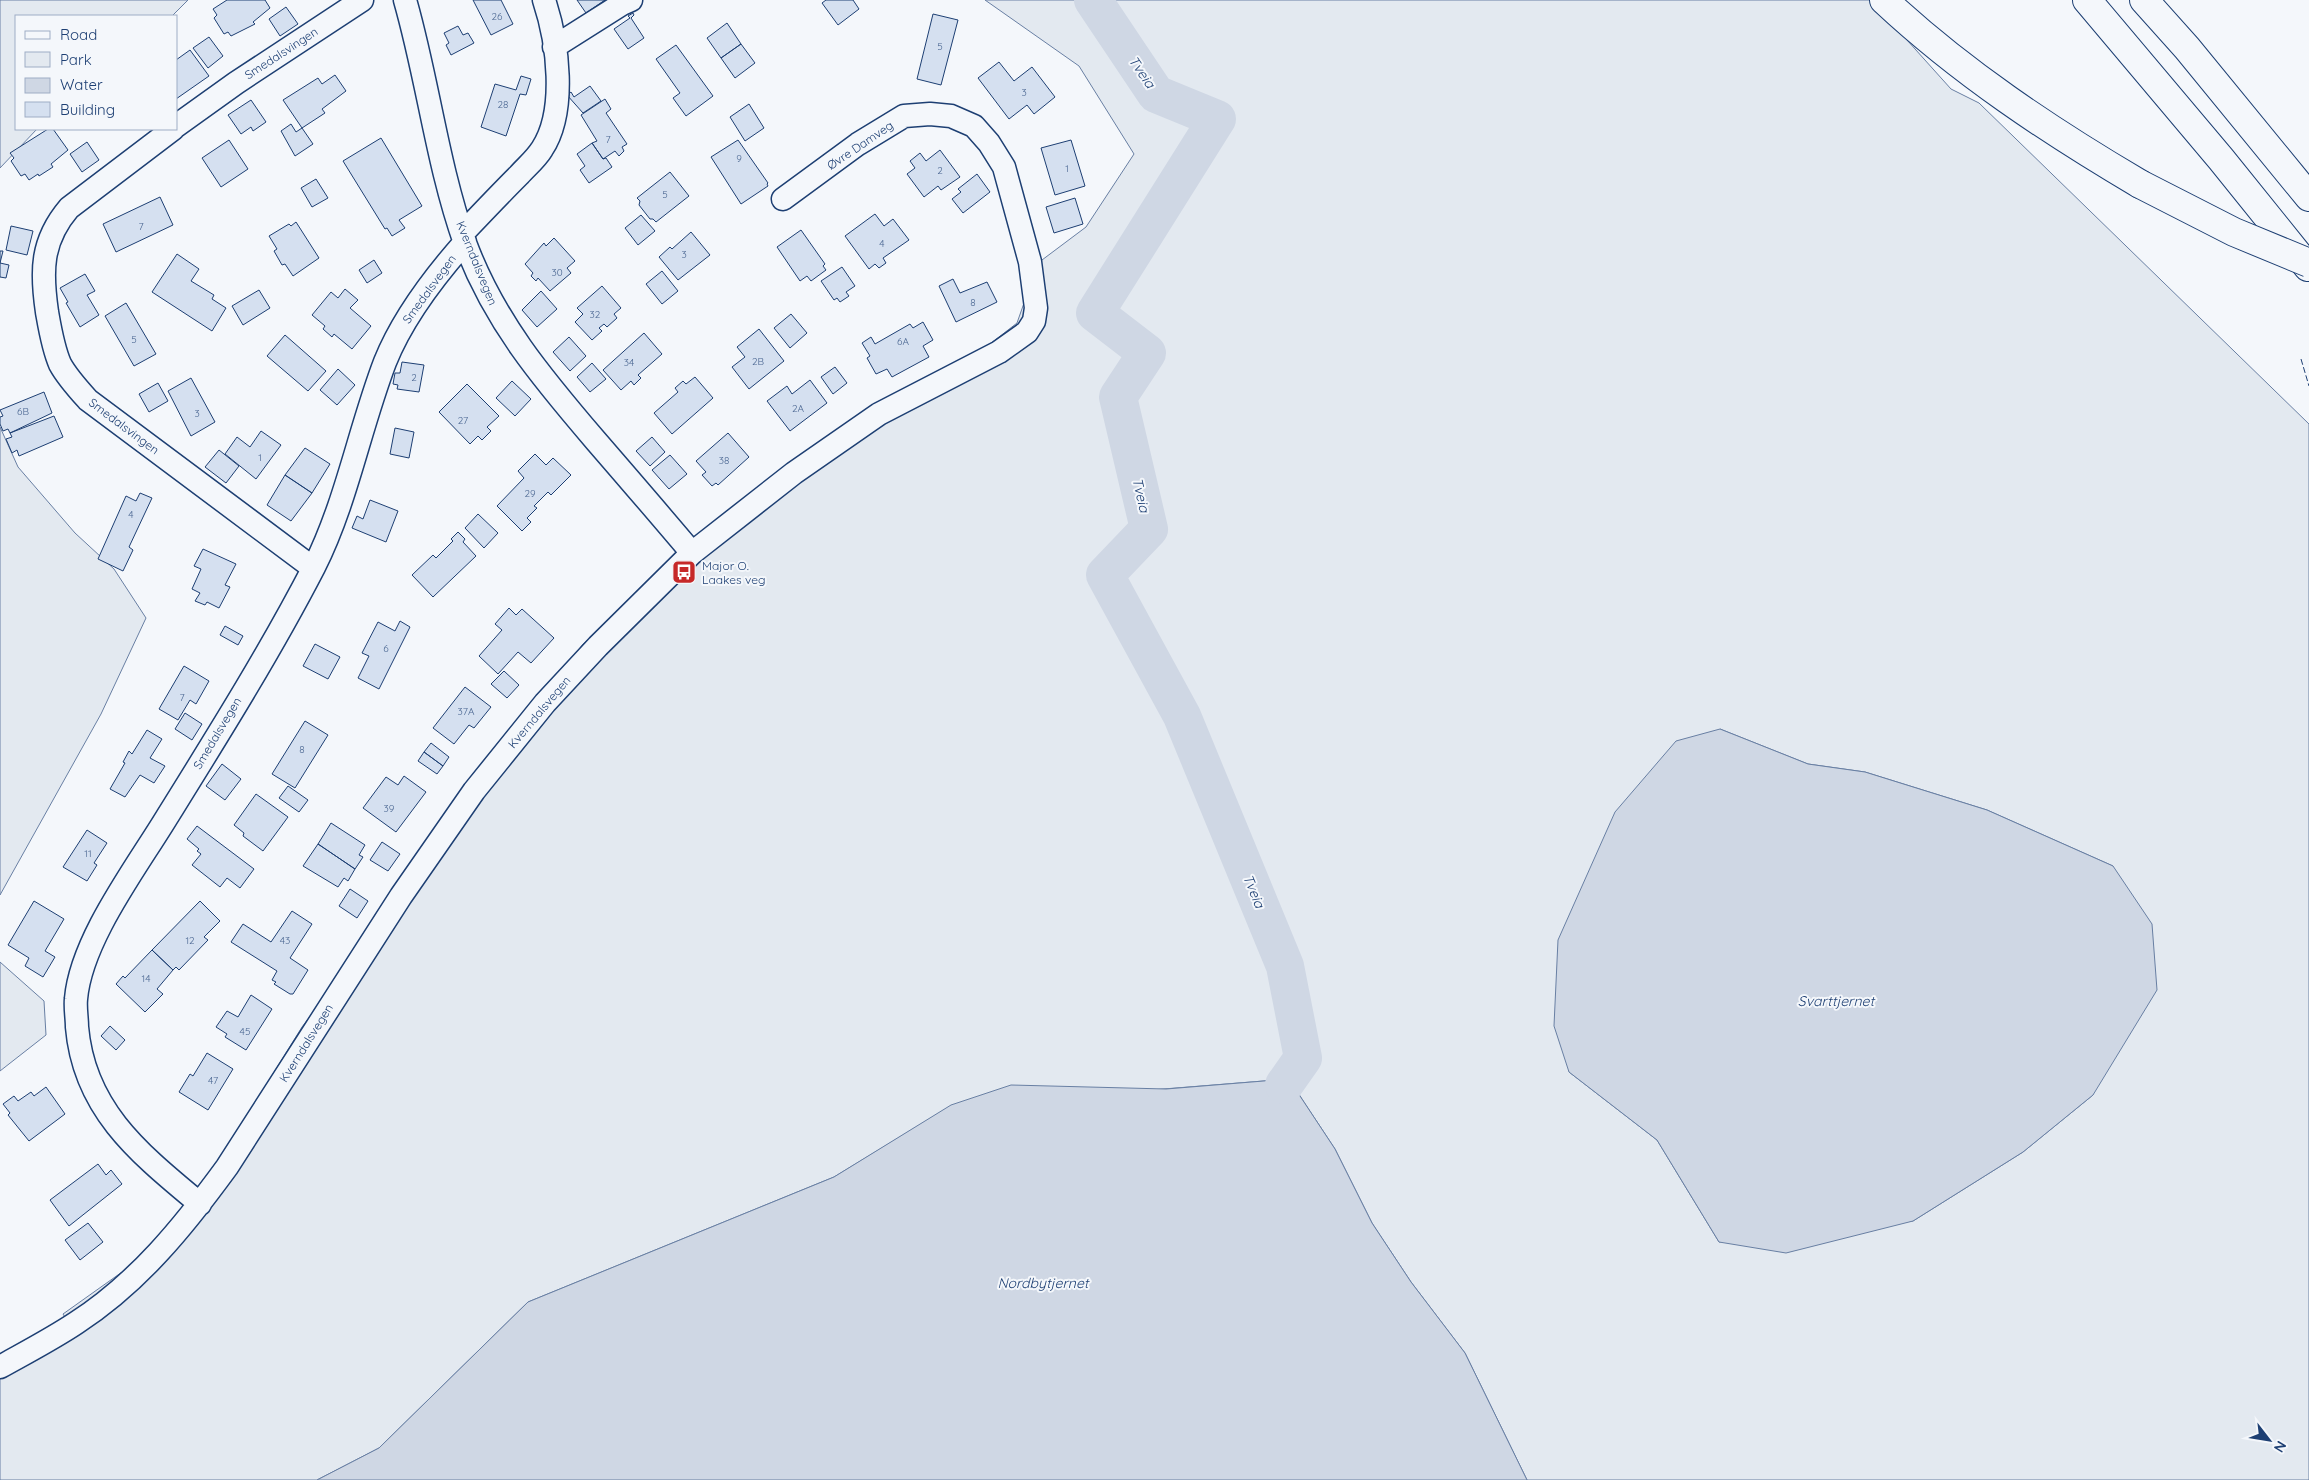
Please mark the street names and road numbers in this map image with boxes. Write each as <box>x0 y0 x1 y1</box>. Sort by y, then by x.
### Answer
street label: Smedalsvingen <box>242 24 320 82</box>
street label: Øvre Damveg <box>824 117 896 173</box>
street label: Kverndalsvegen <box>453 219 501 307</box>
street label: Smedalsvegen <box>399 252 459 326</box>
street label: Smedalsvingen <box>86 395 162 457</box>
street label: Kverndalsvegen <box>504 673 574 751</box>
street label: Smedalsvegen <box>190 694 244 772</box>
street label: Kverndalsvegen <box>276 1001 336 1085</box>

